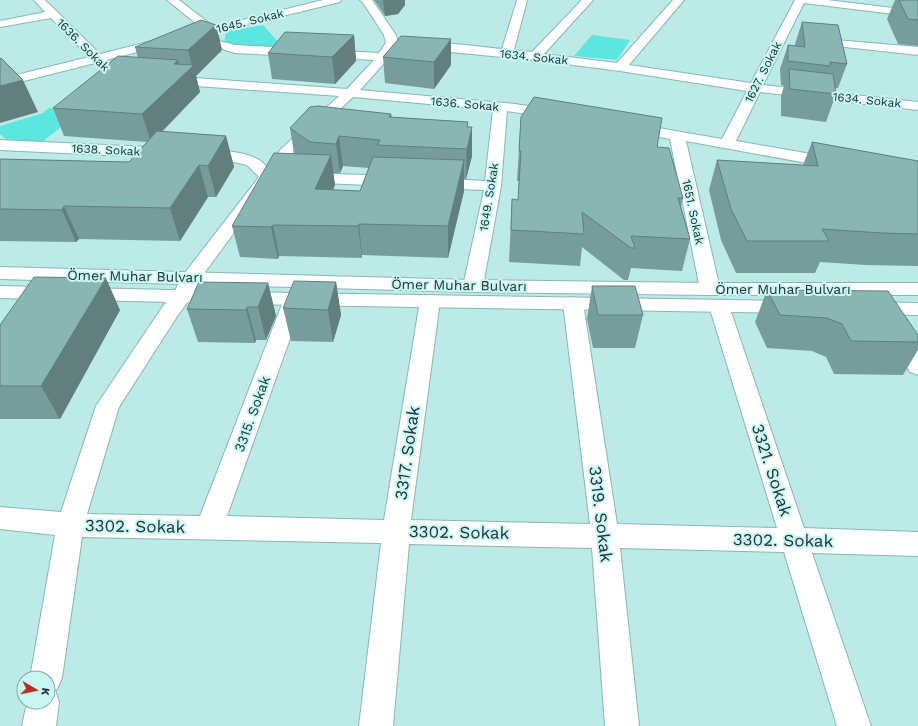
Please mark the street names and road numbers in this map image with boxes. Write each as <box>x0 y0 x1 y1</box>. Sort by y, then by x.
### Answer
street label: 1645. Sokak <box>215 6 285 36</box>
street label: 1636. Sokak <box>54 16 112 74</box>
street label: 1627. Sokak <box>742 39 784 105</box>
street label: 1634. Sokak <box>499 46 569 68</box>
street label: 1634. Sokak <box>832 89 902 111</box>
street label: 1636. Sokak <box>430 94 500 114</box>
street label: 1638. Sokak <box>71 141 141 159</box>
street label: 1649. Sokak <box>477 162 501 232</box>
street label: 1651. Sokak <box>679 178 707 246</box>
street label: Ömer Muhar Bulvarı <box>67 267 203 285</box>
street label: Ömer Muhar Bulvarı <box>391 276 527 294</box>
street label: Ömer Muhar Bulvarı <box>715 281 851 297</box>
street label: 3315. Sokak <box>231 374 273 454</box>
street label: 3317. Sokak <box>391 404 424 501</box>
street label: 3321. Sokak <box>748 421 797 519</box>
street label: 3319. Sokak <box>585 465 617 564</box>
street label: 3302. Sokak <box>85 515 186 537</box>
street label: 3302. Sokak <box>409 521 510 543</box>
street label: 3302. Sokak <box>733 529 834 551</box>

